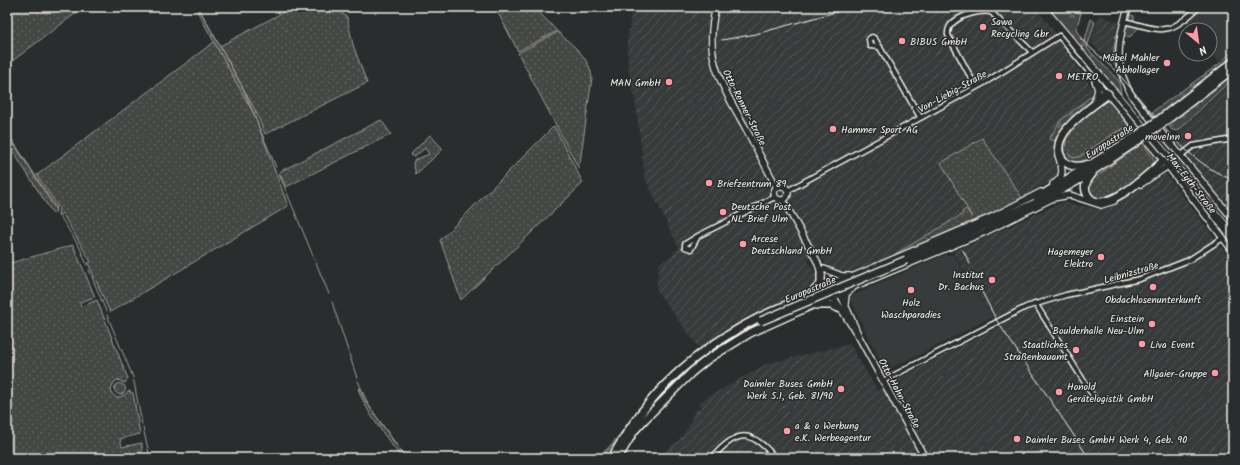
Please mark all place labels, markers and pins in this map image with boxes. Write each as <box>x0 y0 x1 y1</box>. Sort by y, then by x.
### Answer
place label: Sawa Recycling Gbr <box>991 14 1049 42</box>
marker: Sawa Recycling Gbr <box>978 22 988 32</box>
place label: BIBUS GmbH <box>910 34 967 50</box>
marker: BIBUS GmbH <box>897 36 907 46</box>
place label: Möbel Mahler Abhollager <box>1102 50 1160 78</box>
marker: Möbel Mahler Abhollager <box>1162 58 1172 68</box>
place label: METRO <box>1067 69 1098 85</box>
marker: METRO <box>1054 71 1064 81</box>
place label: MAN GmbH <box>610 75 661 91</box>
marker: MAN GmbH <box>664 77 674 87</box>
place label: Hammer Sport AG <box>841 122 918 138</box>
marker: Hammer Sport AG <box>828 124 838 134</box>
place label: moveInn <box>1145 129 1180 145</box>
marker: moveInn <box>1183 131 1193 141</box>
place label: Briefzentrum 89 <box>717 176 787 192</box>
marker: Briefzentrum 89 <box>704 178 714 188</box>
place label: Deutsche Post NL Brief Ulm <box>731 199 791 227</box>
marker: Deutsche Post NL Brief Ulm <box>718 207 728 217</box>
place label: Arcese Deutschland GmbH <box>751 231 832 259</box>
marker: Arcese Deutschland GmbH <box>738 239 748 249</box>
place label: Hagemeyer Elektro <box>1047 244 1094 272</box>
marker: Hagemeyer Elektro <box>1096 252 1106 262</box>
place label: Institut Dr. Bachus <box>938 267 985 295</box>
marker: Institut Dr. Bachus <box>987 275 997 285</box>
marker: Obdachlosenunterkunft <box>1148 282 1158 292</box>
marker: Holz Waschparadies <box>906 285 916 295</box>
place label: Obdachlosenunterkunft <box>1105 292 1201 308</box>
place label: Holz Waschparadies <box>881 295 942 323</box>
place label: Einstein Boulderhalle Neu-Ulm <box>1053 311 1144 339</box>
marker: Einstein Boulderhalle Neu-Ulm <box>1147 319 1157 329</box>
place label: Staatliches Straßenbauamt <box>1004 337 1069 365</box>
place label: Liva Event <box>1150 337 1195 353</box>
marker: Liva Event <box>1137 339 1147 349</box>
marker: Staatliches Straßenbauamt <box>1071 345 1081 355</box>
place label: Allgaier-Gruppe <box>1144 366 1207 382</box>
marker: Allgaier-Gruppe <box>1210 368 1220 378</box>
place label: Daimler Buses GmbH Werk 5.1, Geb. 81/90 <box>743 376 833 404</box>
place label: Honold Gerätelogistik GmbH <box>1067 379 1154 407</box>
marker: Daimler Buses GmbH Werk 5.1, Geb. 81/90 <box>836 384 846 394</box>
marker: Honold Gerätelogistik GmbH <box>1054 387 1064 397</box>
place label: a & o Werbung e.K. Werbeagentur <box>795 418 871 446</box>
marker: a & o Werbung e.K. Werbeagentur <box>782 426 792 436</box>
place label: Daimler Buses GmbH Werk 4, Geb. 90 <box>1025 432 1187 448</box>
marker: Daimler Buses GmbH Werk 4, Geb. 90 <box>1012 434 1022 444</box>

